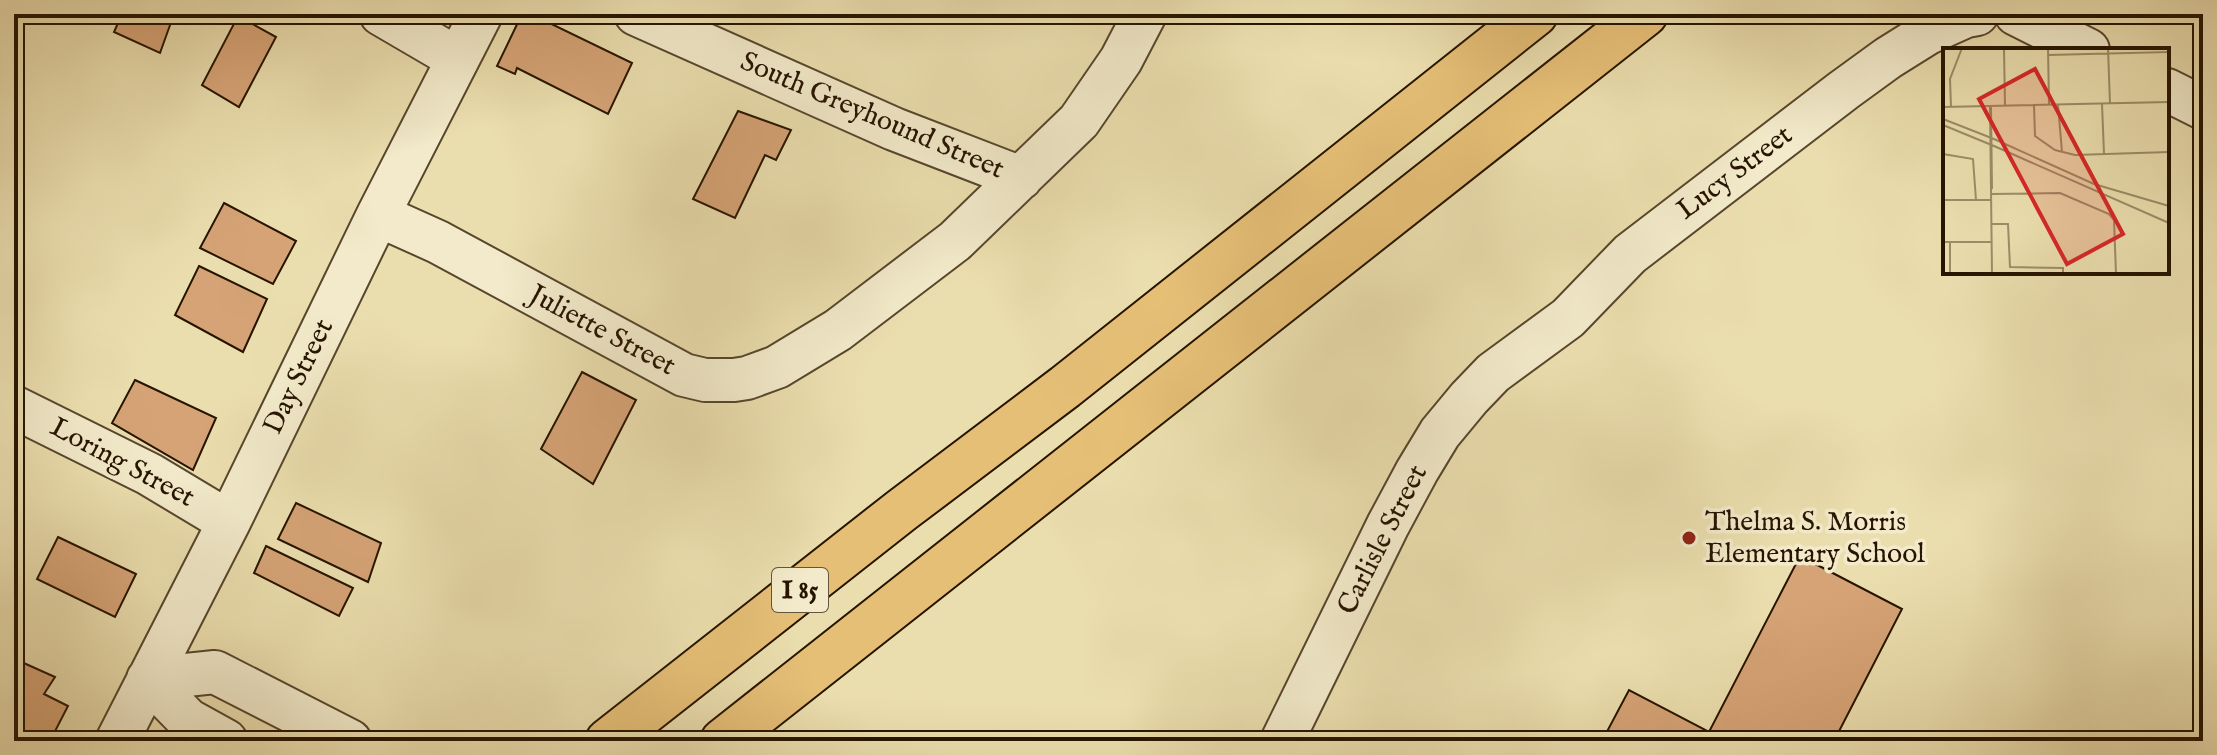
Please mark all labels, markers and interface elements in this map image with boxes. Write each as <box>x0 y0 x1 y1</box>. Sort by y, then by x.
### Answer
street label: South Greyhound Street <box>735 45 1010 188</box>
inset map <box>1943 48 2169 274</box>
street label: Lucy Street <box>1670 118 1800 228</box>
street label: Juliette Street <box>520 276 682 384</box>
street label: Day Street <box>256 313 342 440</box>
street label: Loring Street <box>44 410 201 516</box>
street label: Carlisle Street <box>1330 459 1436 621</box>
place label: Thelma S. Morris Elementary School <box>1705 505 1925 572</box>
marker: Thelma S. Morris Elementary School <box>1680 529 1698 547</box>
road number: I 85 <box>772 568 828 612</box>

